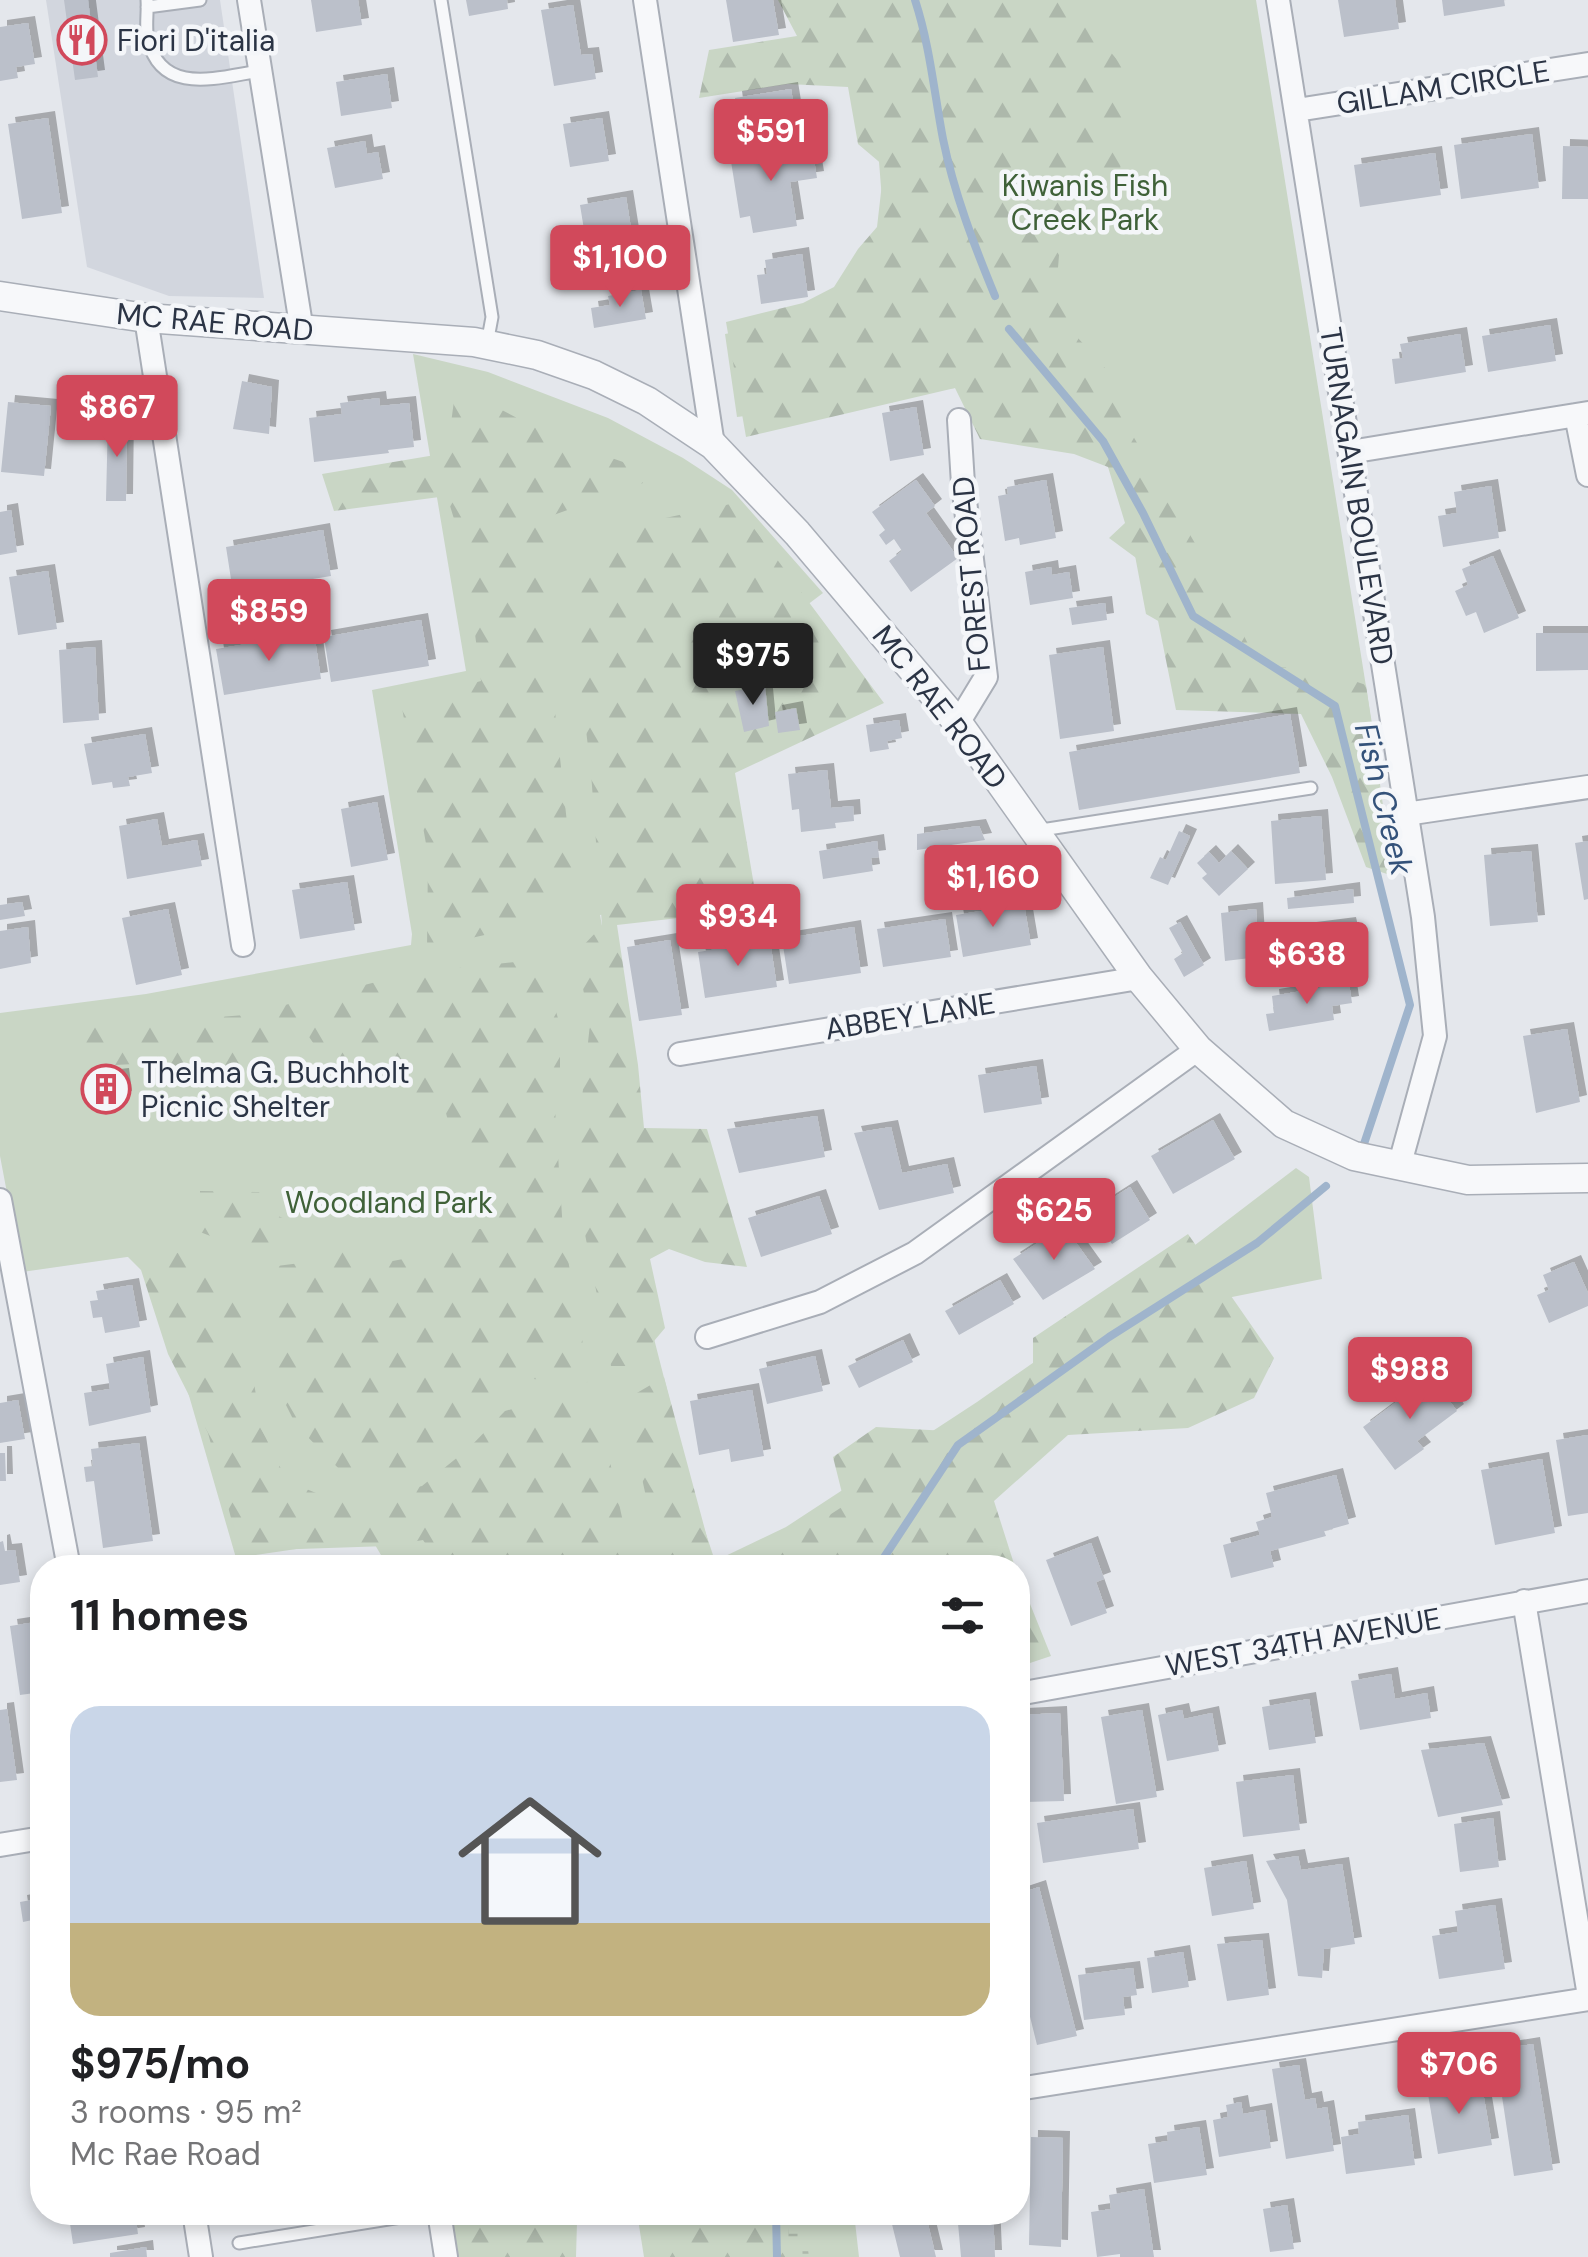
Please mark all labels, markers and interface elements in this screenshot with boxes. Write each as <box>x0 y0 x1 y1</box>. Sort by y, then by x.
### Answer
restaurant icon: Fiori D'italia <box>56 14 108 66</box>
place label: Fiori D'italia <box>117 21 275 60</box>
street label: GILLAM CIRCLE <box>1334 51 1552 123</box>
pin: $591 <box>712 99 830 184</box>
text: $591 <box>736 110 806 152</box>
park label: Kiwanis Fish Creek Park <box>1002 166 1168 239</box>
pin: $1,100 <box>539 225 701 310</box>
text: $1,100 <box>572 236 668 278</box>
street label: MC RAE ROAD <box>115 294 315 350</box>
street label: TURNAGAIN BOULEVARD <box>1311 324 1403 668</box>
pin: $867 <box>58 375 176 460</box>
text: $867 <box>79 386 155 428</box>
street label: FOREST ROAD <box>943 475 999 673</box>
pin: $859 <box>210 579 328 664</box>
text: $859 <box>229 590 309 632</box>
street label: MC RAE ROAD <box>864 617 1016 797</box>
pin: $975 <box>694 623 812 708</box>
text: $975 <box>715 634 791 676</box>
water label: Fish Creek <box>1345 718 1423 880</box>
pin: $1,160 <box>912 845 1074 930</box>
text: $1,160 <box>946 856 1040 898</box>
pin: $934 <box>679 884 797 969</box>
text: $934 <box>698 895 778 937</box>
pin: $638 <box>1248 922 1366 1007</box>
text: $638 <box>1267 933 1347 975</box>
street label: ABBEY LANE <box>822 983 998 1049</box>
place label: Thelma G. Buchholt Picnic Shelter <box>141 1053 410 1126</box>
building icon: Thelma G. Buchholt Picnic Shelter <box>80 1063 132 1115</box>
pin: $625 <box>995 1178 1113 1263</box>
park label: Woodland Park <box>285 1183 493 1222</box>
text: $625 <box>1015 1189 1093 1231</box>
pin: $988 <box>1351 1337 1469 1422</box>
text: $988 <box>1370 1348 1450 1390</box>
text: 11 homes <box>70 1588 249 1643</box>
icon: filters <box>935 1588 990 1643</box>
street label: WEST 34TH AVENUE <box>1162 1599 1444 1685</box>
icon: home <box>440 1771 620 1951</box>
pin: $706 <box>1400 2032 1518 2117</box>
text: $975/mo <box>70 2036 250 2091</box>
text: $706 <box>1419 2043 1499 2085</box>
text: 3 rooms · 95 m² <box>70 2091 302 2133</box>
text: Mc Rae Road <box>70 2133 261 2175</box>

